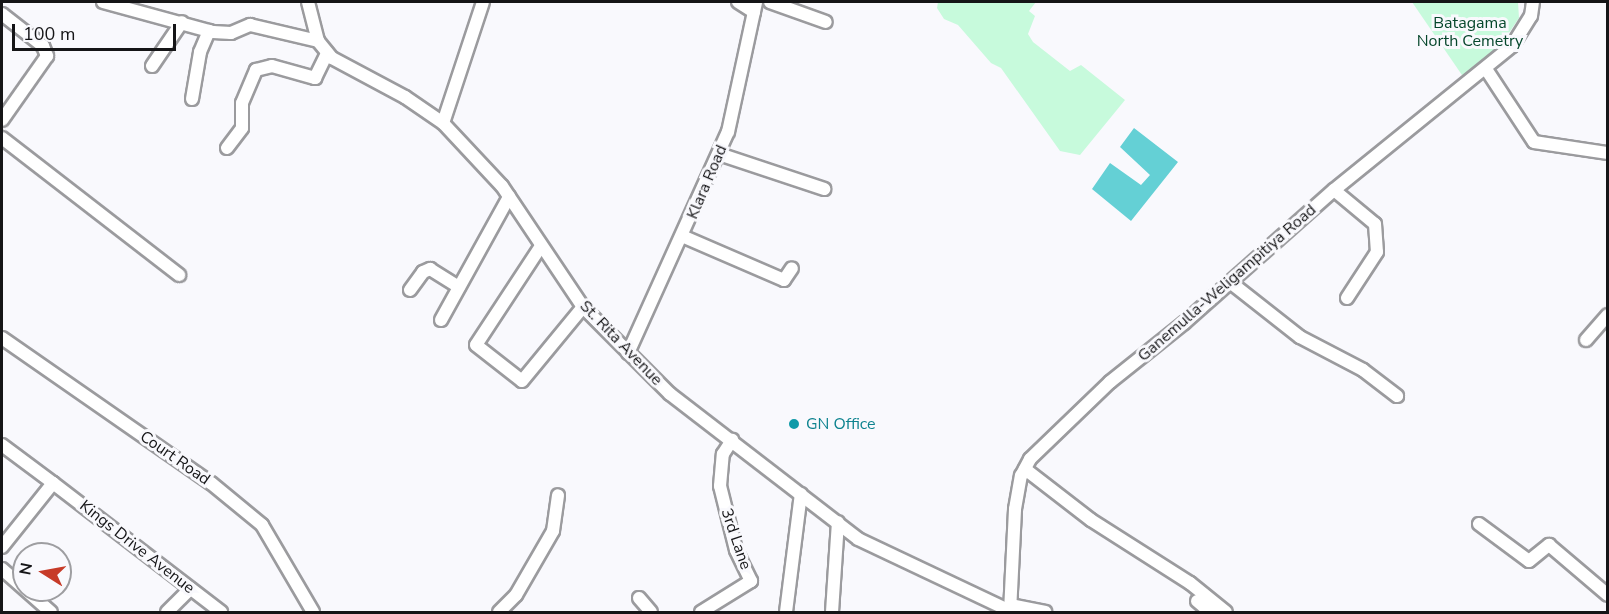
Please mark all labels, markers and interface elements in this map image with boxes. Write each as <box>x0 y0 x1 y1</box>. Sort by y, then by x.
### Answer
scale bar <box>15 12 178 50</box>
park label: Batagama North Cemetry <box>1417 13 1523 51</box>
text: 100 m <box>23 22 75 46</box>
street label: Klara Road <box>683 142 731 222</box>
street label: Ganemulla-Weligampitiya Road <box>1134 200 1320 366</box>
street label: St. Rita Avenue <box>576 297 666 389</box>
place label: GN Office <box>806 414 876 434</box>
marker: GN Office <box>787 417 801 431</box>
street label: Court Road <box>136 427 214 489</box>
street label: Kings Drive Avenue <box>76 496 198 598</box>
street label: 3rd Lane <box>717 506 755 572</box>
north arrow <box>12 542 72 602</box>
text: N <box>14 561 38 577</box>

